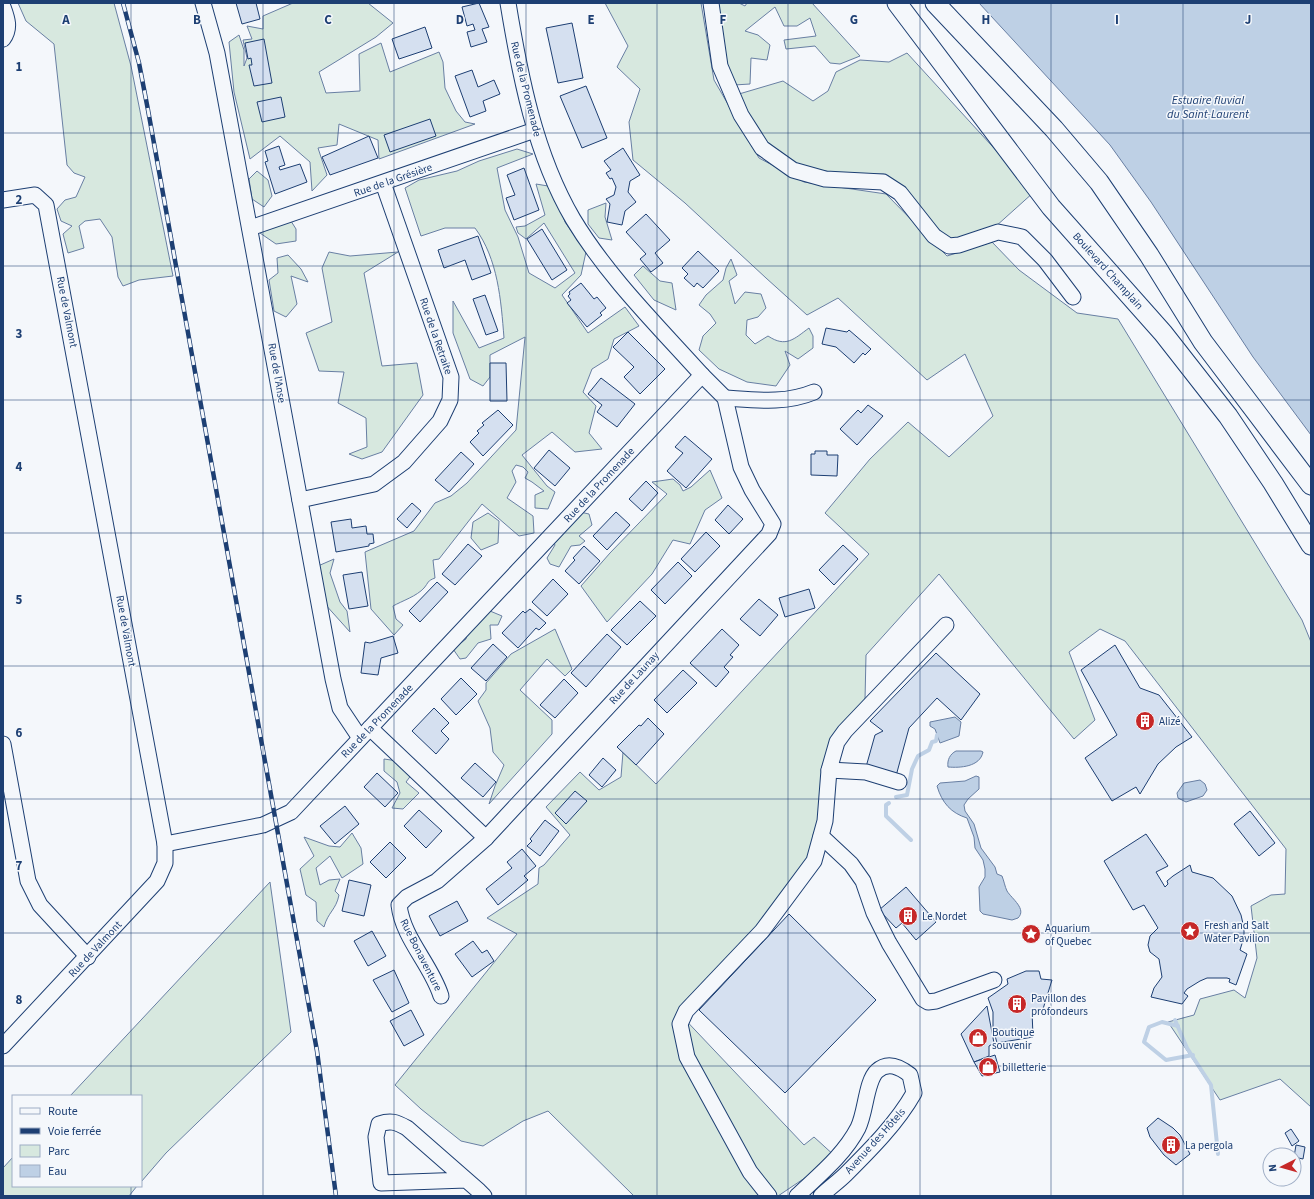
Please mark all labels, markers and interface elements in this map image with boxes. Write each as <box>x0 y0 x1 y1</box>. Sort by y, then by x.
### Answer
text: A <box>61 11 70 29</box>
text: B <box>193 11 201 29</box>
text: C <box>324 11 332 29</box>
text: D <box>456 11 464 29</box>
text: E <box>587 11 595 29</box>
text: F <box>720 11 727 29</box>
text: G <box>850 11 858 29</box>
text: H <box>982 11 990 29</box>
text: I <box>1115 11 1119 29</box>
text: J <box>1245 11 1251 29</box>
street label: Rue de la Promenade <box>507 40 545 139</box>
text: 1 <box>16 58 23 76</box>
water label: Estuaire fluvial du Saint-Laurent <box>1167 92 1250 123</box>
street label: Rue de la Grésière <box>352 159 435 200</box>
text: 2 <box>16 191 23 209</box>
street label: Boulevard Champlain <box>1069 229 1147 313</box>
street label: Rue de Valmont <box>53 275 81 349</box>
street label: Rue de la Retraite <box>416 296 456 377</box>
text: 3 <box>16 325 23 343</box>
street label: Rue de l'Anse <box>264 342 290 405</box>
street label: Rue de la Promenade <box>560 444 638 526</box>
text: 4 <box>16 458 23 476</box>
text: 5 <box>16 591 23 609</box>
street label: Rue de Valmont <box>112 594 140 668</box>
street label: Rue de Launay <box>606 648 662 708</box>
street label: Rue de la Promenade <box>338 680 417 761</box>
building icon: Alizé <box>1134 710 1156 732</box>
place label: Alizé <box>1159 714 1181 729</box>
text: 6 <box>16 724 23 742</box>
text: 7 <box>16 857 23 875</box>
building icon: Le Nordet <box>897 905 919 927</box>
place label: Le Nordet <box>922 909 967 924</box>
street label: Rue Bonaventure <box>396 916 446 994</box>
street label: Rue de Valmont <box>65 917 125 981</box>
place label: Fresh and Salt Water Pavilion <box>1204 918 1270 946</box>
place icon: Fresh and Salt Water Pavilion <box>1179 920 1201 942</box>
place label: Aquarium of Quebec <box>1045 921 1092 949</box>
place icon: Aquarium of Quebec <box>1020 923 1042 945</box>
text: 8 <box>16 991 23 1009</box>
place label: Pavillon des profondeurs <box>1031 991 1088 1019</box>
building icon: Pavillon des profondeurs <box>1006 993 1028 1015</box>
place label: Boutique souvenir <box>992 1025 1035 1053</box>
shop icon: Boutique souvenir <box>967 1027 989 1049</box>
shop icon: billetterie <box>977 1056 999 1078</box>
place label: billetterie <box>1002 1060 1047 1075</box>
legend <box>12 1095 142 1187</box>
text: Route <box>48 1103 78 1120</box>
street label: Avenue des Hôtels <box>841 1105 909 1177</box>
text: Voie ferrée <box>48 1123 101 1140</box>
building icon: La pergola <box>1160 1134 1182 1156</box>
place label: La pergola <box>1185 1138 1233 1153</box>
text: Parc <box>48 1143 70 1160</box>
north arrow <box>1262 1147 1302 1187</box>
text: Eau <box>48 1163 67 1180</box>
text: N <box>1265 1164 1280 1172</box>

